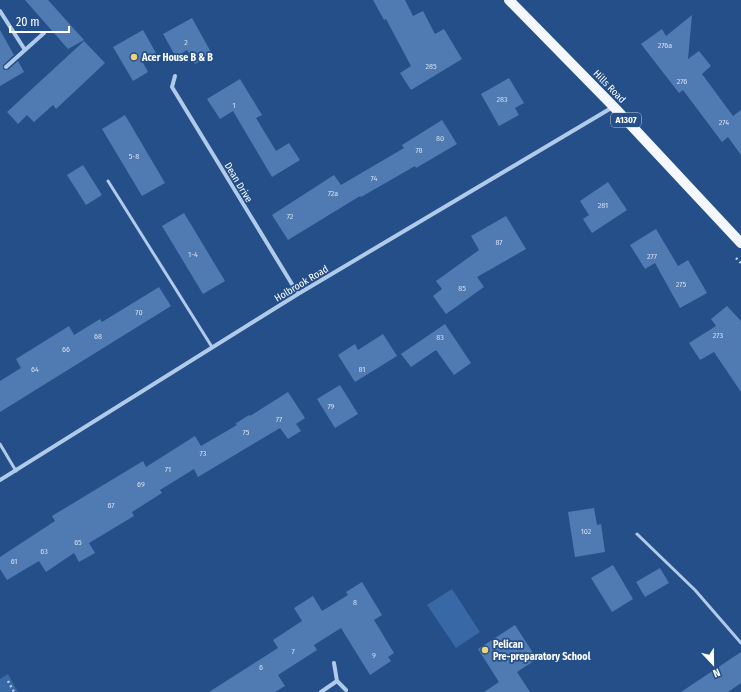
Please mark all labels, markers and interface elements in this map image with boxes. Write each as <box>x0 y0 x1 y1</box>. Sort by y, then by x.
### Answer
scale bar <box>10 8 69 34</box>
text: 20 m <box>16 15 40 29</box>
house number: 2 <box>184 38 188 47</box>
house number: 276a <box>658 41 672 50</box>
marker: Acer House B & B <box>129 52 139 62</box>
place label: Acer House B & B <box>141 52 213 64</box>
house number: 285 <box>425 62 437 71</box>
street label: Hills Road <box>591 68 628 106</box>
house number: 276 <box>677 77 687 86</box>
house number: 283 <box>496 95 508 104</box>
house number: 1 <box>232 101 236 110</box>
road number: A1307 <box>611 113 641 127</box>
house number: 274 <box>719 118 729 127</box>
house number: 80 <box>436 134 444 143</box>
house number: 78 <box>415 146 423 155</box>
house number: 5-8 <box>129 152 139 161</box>
street label: Dean Drive <box>222 160 255 205</box>
house number: 74 <box>371 174 378 183</box>
house number: 72a <box>328 189 338 198</box>
house number: 281 <box>598 201 608 210</box>
house number: 72 <box>287 212 294 221</box>
house number: 87 <box>495 238 503 247</box>
house number: 1-4 <box>188 250 198 259</box>
house number: 277 <box>647 252 658 261</box>
street label: Holbrook Road <box>272 263 331 305</box>
house number: 275 <box>676 280 686 289</box>
house number: 85 <box>458 284 466 293</box>
house number: 70 <box>135 308 143 317</box>
house number: 273 <box>713 331 724 340</box>
house number: 68 <box>94 332 102 341</box>
house number: 83 <box>436 333 444 342</box>
house number: 66 <box>62 345 70 354</box>
house number: 64 <box>31 365 39 374</box>
house number: 81 <box>359 365 365 374</box>
house number: 79 <box>327 402 335 411</box>
house number: 77 <box>276 415 283 424</box>
house number: 75 <box>243 428 250 437</box>
house number: 73 <box>200 449 207 458</box>
house number: 71 <box>165 465 171 474</box>
house number: 69 <box>137 480 145 489</box>
house number: 67 <box>107 501 115 510</box>
house number: 102 <box>581 527 592 536</box>
house number: 65 <box>74 538 82 547</box>
house number: 63 <box>40 547 48 556</box>
house number: 61 <box>11 557 17 566</box>
house number: 8 <box>353 598 357 607</box>
place label: Pelican Pre-preparatory School <box>493 639 591 663</box>
north arrow <box>693 644 733 684</box>
marker: Pelican Pre-preparatory School <box>480 645 490 655</box>
house number: 7 <box>291 647 295 656</box>
house number: 9 <box>372 651 376 660</box>
house number: 6 <box>259 663 263 672</box>
text: N <box>711 666 722 680</box>

